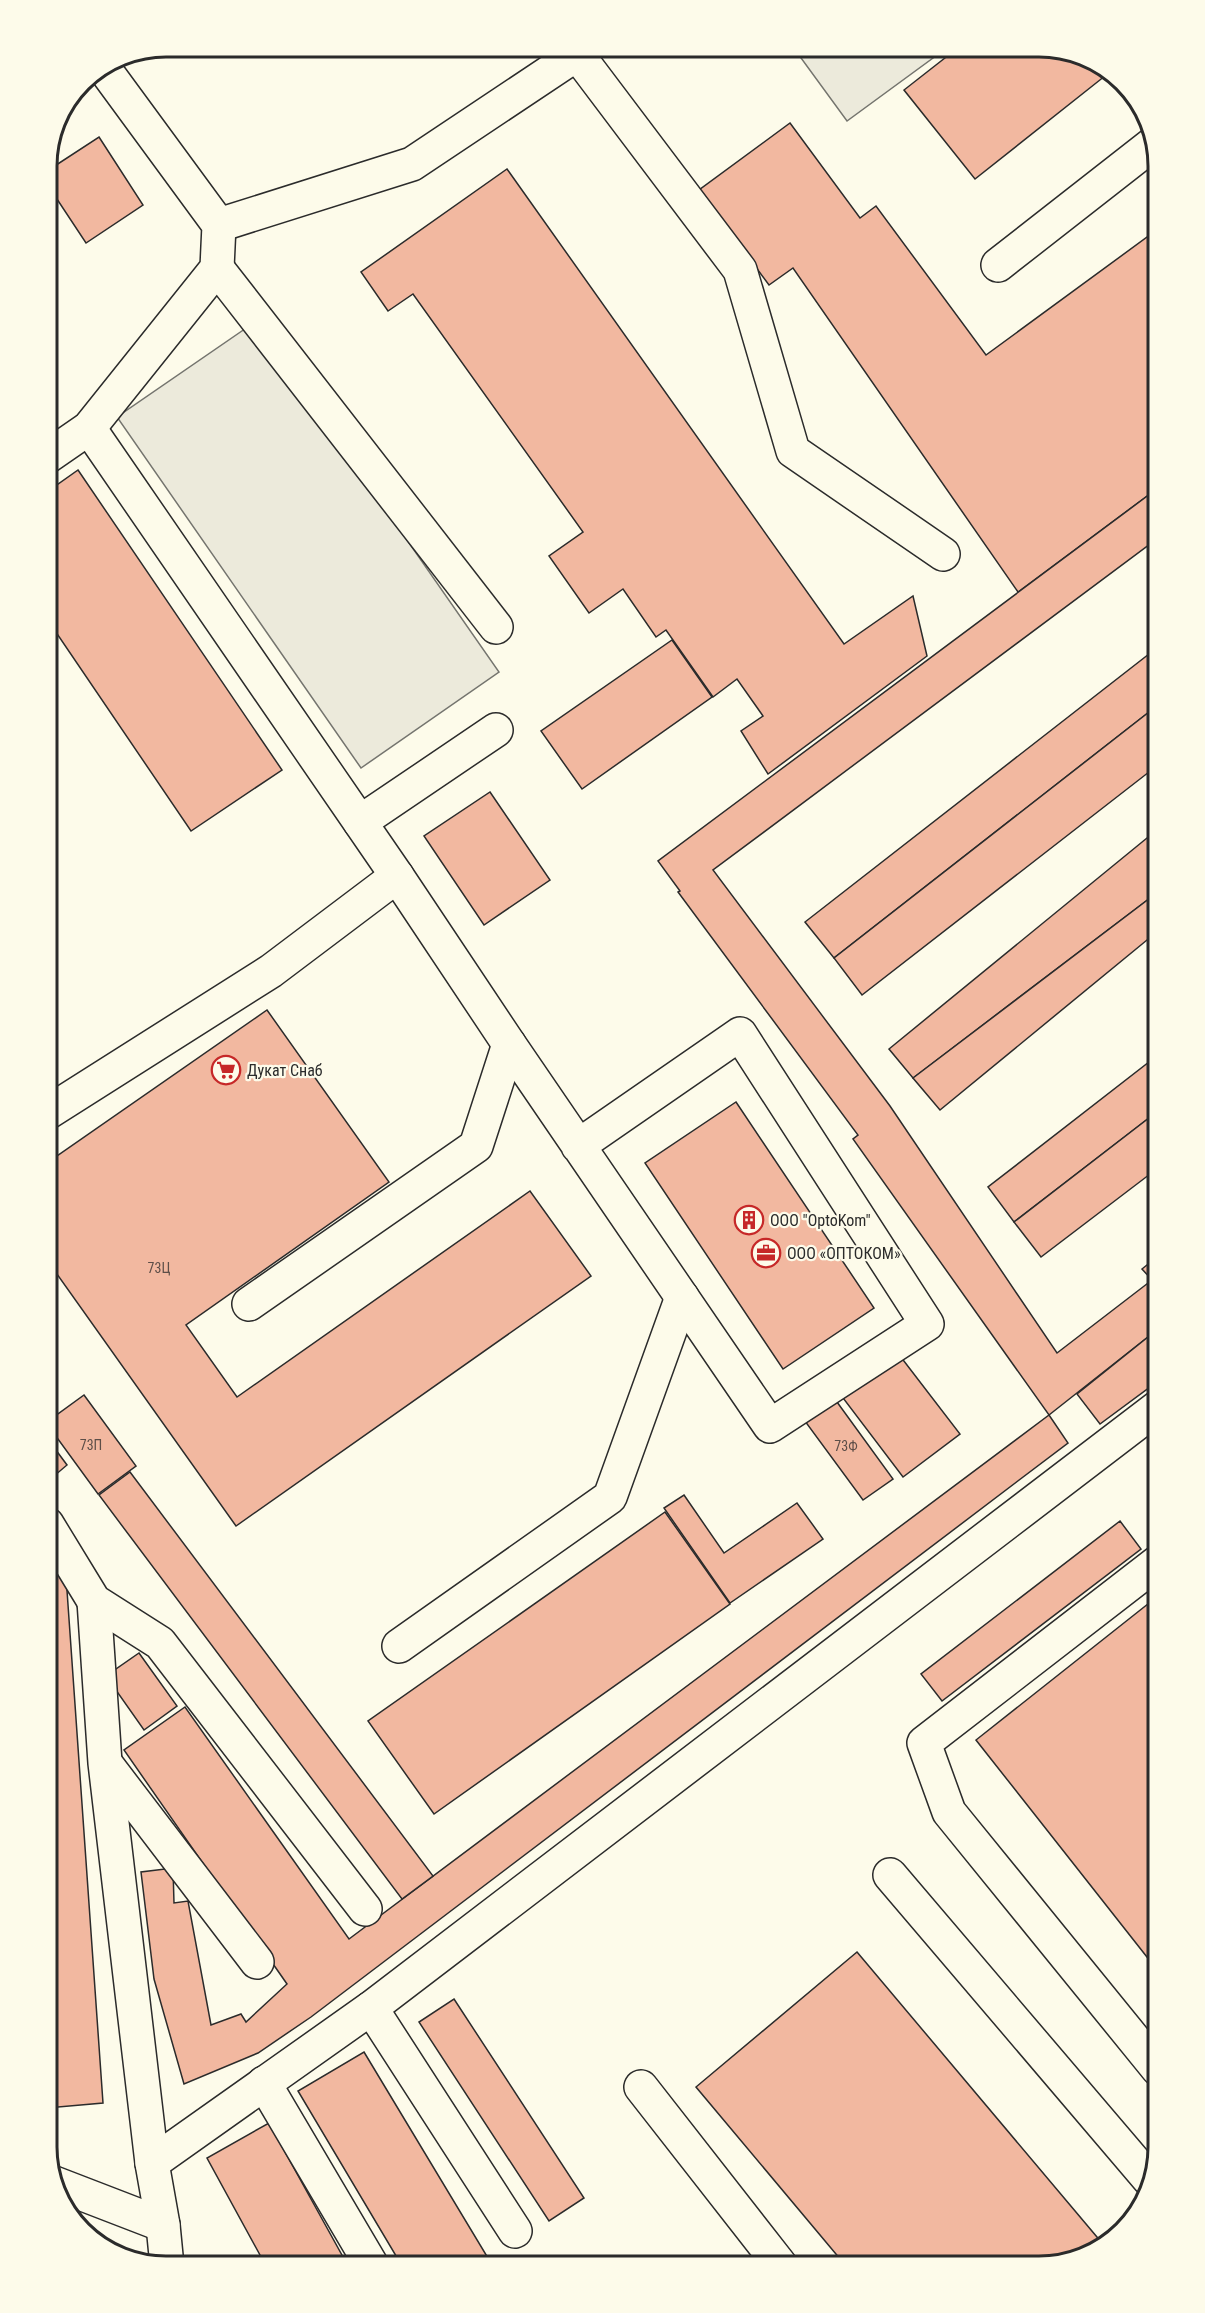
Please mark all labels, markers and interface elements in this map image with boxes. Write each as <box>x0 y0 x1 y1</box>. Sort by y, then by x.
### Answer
supermarket icon: Дукат Снаб <box>210 1054 242 1086</box>
place label: Дукат Снаб <box>247 1061 323 1080</box>
building icon: OOO "OptoKom" <box>733 1204 765 1236</box>
place label: OOO "OptoKom" <box>770 1211 871 1230</box>
office icon: ООО «ОПТОКОМ» <box>750 1237 782 1269</box>
place label: ООО «ОПТОКОМ» <box>787 1244 901 1263</box>
house number: 73Ц <box>148 1260 170 1276</box>
house number: 73П <box>80 1437 102 1453</box>
house number: 73Ф <box>834 1438 858 1454</box>

